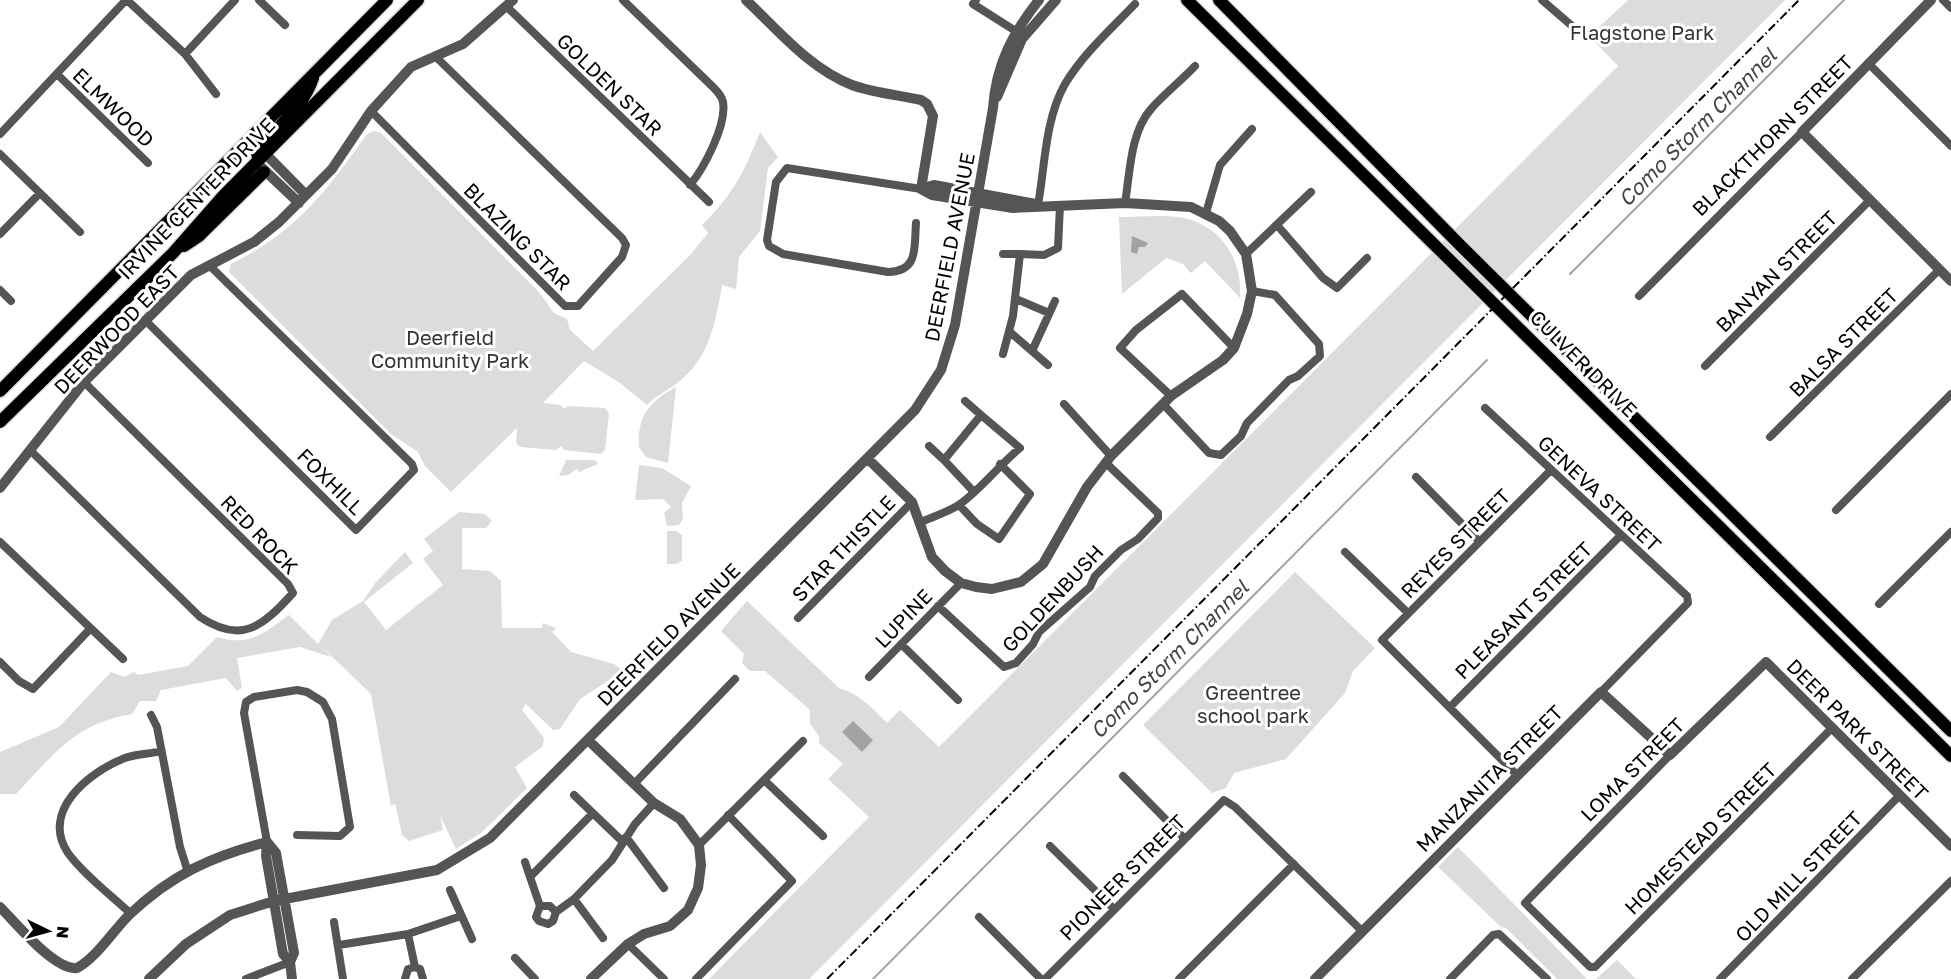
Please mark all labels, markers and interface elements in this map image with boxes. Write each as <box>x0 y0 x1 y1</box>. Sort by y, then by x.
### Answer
park label: Flagstone Park <box>1570 20 1714 44</box>
street label: GOLDEN STAR <box>552 28 668 140</box>
water label: Como Storm Channel <box>1612 42 1782 212</box>
street label: BLACKTHORN STREET <box>1687 50 1857 220</box>
street label: ELMWOOD <box>68 62 160 152</box>
street label: IRVINE CENTER DRIVE <box>113 112 279 284</box>
street label: DEERFIELD AVENUE <box>919 150 979 344</box>
street label: BLAZING STAR <box>459 177 577 295</box>
street label: BANYAN STREET <box>1710 205 1842 337</box>
street label: DEERWOOD EAST <box>48 260 184 398</box>
street label: BALSA STREET <box>1784 283 1902 401</box>
street label: CULVER DRIVE <box>1526 305 1642 421</box>
park label: Deerfield Community Park <box>371 325 529 372</box>
street label: GENEVA STREET <box>1533 430 1667 556</box>
street label: FOXHILL <box>293 443 369 519</box>
street label: REYES STREET <box>1395 483 1515 603</box>
street label: RED ROCK <box>216 489 304 579</box>
street label: STAR THISTLE <box>786 490 900 606</box>
street label: PLEASANT STREET <box>1449 536 1597 684</box>
street label: GOLDENBUSH <box>996 539 1108 657</box>
street label: DEERFIELD AVENUE <box>592 558 744 710</box>
water label: Como Storm Channel <box>1084 574 1254 744</box>
street label: LUPINE <box>869 584 937 652</box>
street label: DEER PARK STREET <box>1782 653 1934 805</box>
park label: Greentree school park <box>1197 680 1309 727</box>
street label: MANZANITA STREET <box>1411 700 1567 856</box>
street label: LOMA STREET <box>1575 712 1689 826</box>
street label: HOMESTEAD STREET <box>1619 757 1781 919</box>
street label: OLD MILL STREET <box>1730 806 1866 946</box>
street label: PIONEER STREET <box>1054 809 1190 945</box>
north arrow <box>18 901 78 961</box>
text: N <box>52 925 73 939</box>

